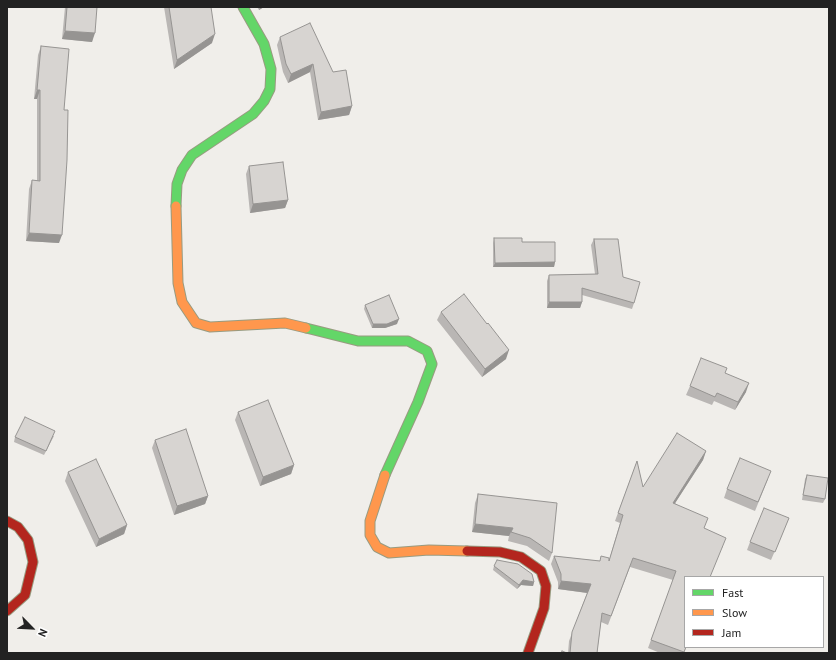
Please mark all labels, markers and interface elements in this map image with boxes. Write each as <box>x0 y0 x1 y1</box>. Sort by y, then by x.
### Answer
legend <box>684 576 824 648</box>
text: Fast <box>722 585 743 600</box>
text: Slow <box>722 605 747 620</box>
north arrow <box>12 608 52 648</box>
text: Jam <box>722 625 741 640</box>
text: N <box>35 627 51 639</box>

